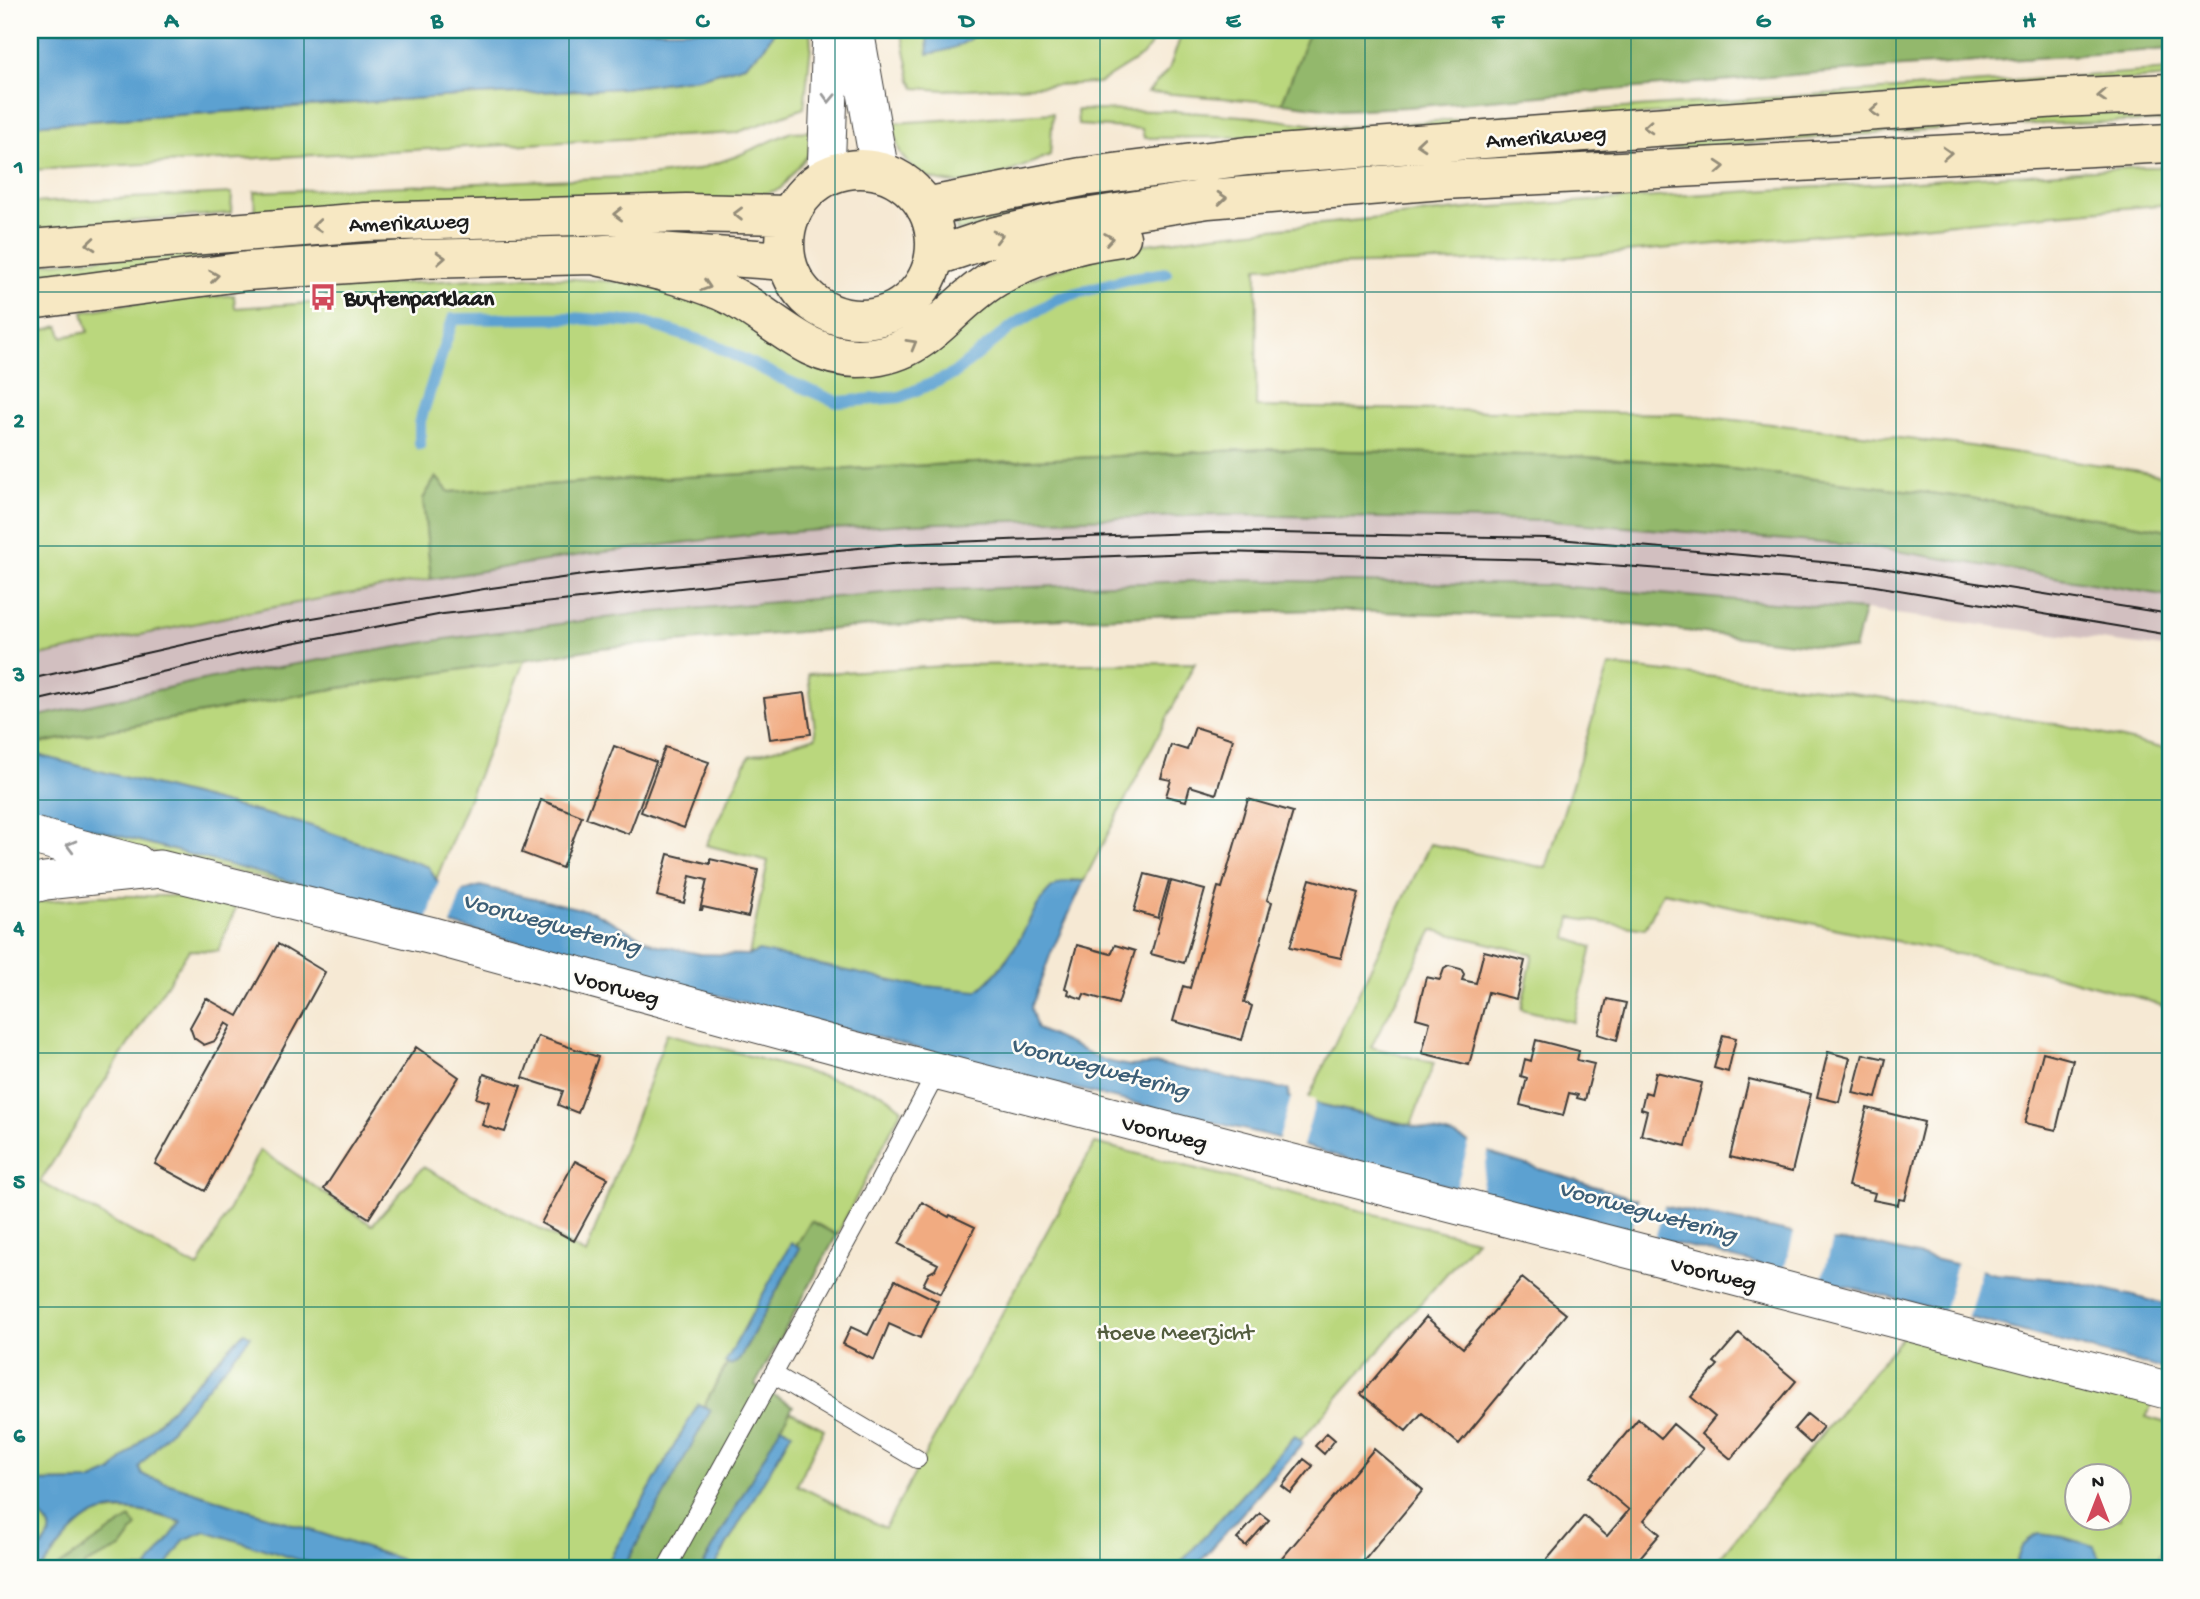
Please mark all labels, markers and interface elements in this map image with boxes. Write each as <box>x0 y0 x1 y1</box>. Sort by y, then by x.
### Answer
text: A <box>163 9 179 36</box>
text: B <box>430 9 444 36</box>
text: C <box>696 9 711 36</box>
text: D <box>958 9 976 36</box>
text: E <box>1226 9 1242 36</box>
text: F <box>1491 9 1506 36</box>
text: G <box>1756 9 1772 36</box>
text: H <box>2022 9 2036 36</box>
one-way arrow <box>2096 88 2107 103</box>
one-way arrow <box>821 93 837 104</box>
one-way arrow <box>1869 103 1880 118</box>
one-way arrow <box>1642 119 1653 134</box>
street label: Amerikaweg <box>1485 121 1607 156</box>
one-way arrow <box>1416 136 1427 151</box>
one-way arrow <box>1942 146 1953 161</box>
text: 1 <box>13 155 24 182</box>
one-way arrow <box>1715 160 1726 175</box>
one-way arrow <box>1217 191 1228 206</box>
one-way arrow <box>612 206 623 222</box>
one-way arrow <box>732 206 743 221</box>
street label: Amerikaweg <box>348 209 470 240</box>
one-way arrow <box>312 218 323 233</box>
one-way arrow <box>992 230 1004 244</box>
one-way arrow <box>1103 232 1115 247</box>
one-way arrow <box>85 236 96 251</box>
one-way arrow <box>436 251 447 266</box>
one-way arrow <box>208 269 220 284</box>
one-way arrow <box>699 278 712 292</box>
bus stop icon: Buytenparklaan <box>308 282 338 312</box>
place label: Buytenparklaan <box>343 287 495 314</box>
one-way arrow <box>905 339 918 352</box>
text: 2 <box>13 409 25 436</box>
text: 3 <box>12 663 25 690</box>
one-way arrow <box>66 840 78 854</box>
water label: Voorwegwetering <box>459 888 645 963</box>
text: 4 <box>13 916 25 943</box>
street label: Voorweg <box>569 965 662 1014</box>
water label: Voorwegwetering <box>1007 1032 1193 1107</box>
street label: Voorweg <box>1117 1110 1210 1158</box>
text: 5 <box>13 1170 25 1197</box>
water label: Voorwegwetering <box>1555 1176 1741 1251</box>
street label: Voorweg <box>1666 1251 1759 1299</box>
park label: Hoeve Meerzicht <box>1097 1321 1255 1348</box>
text: 6 <box>13 1424 26 1451</box>
north arrow <box>2064 1462 2134 1532</box>
text: N <box>2092 1472 2104 1495</box>

